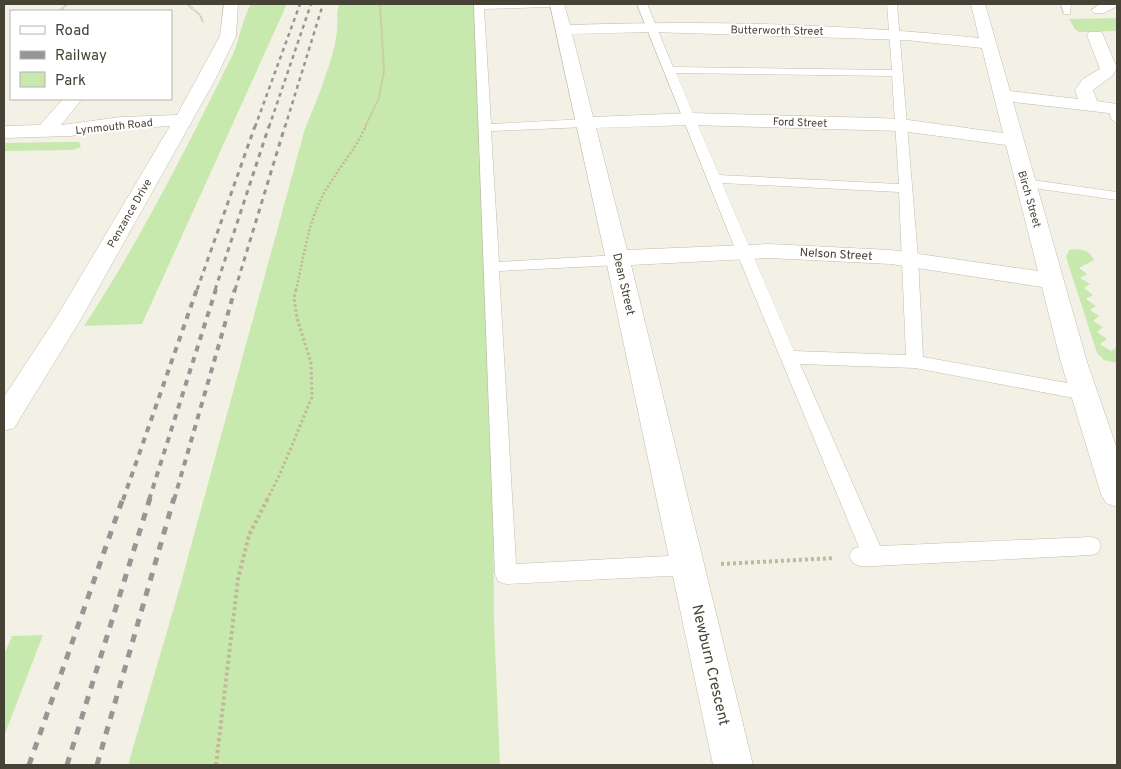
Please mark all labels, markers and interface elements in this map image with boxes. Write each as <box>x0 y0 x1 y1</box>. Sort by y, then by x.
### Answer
legend <box>10 10 172 100</box>
text: Road <box>55 22 90 41</box>
street label: Butterworth Street <box>730 23 824 39</box>
text: Railway <box>55 47 107 66</box>
text: Park <box>55 72 86 91</box>
street label: Ford Street <box>773 115 827 131</box>
street label: Lynmouth Road <box>75 116 154 138</box>
street label: Birch Street <box>1014 169 1044 229</box>
street label: Penzance Drive <box>105 177 155 250</box>
street label: Nelson Street <box>799 245 873 265</box>
street label: Dean Street <box>608 251 638 317</box>
street label: Newburn Crescent <box>686 603 733 728</box>

